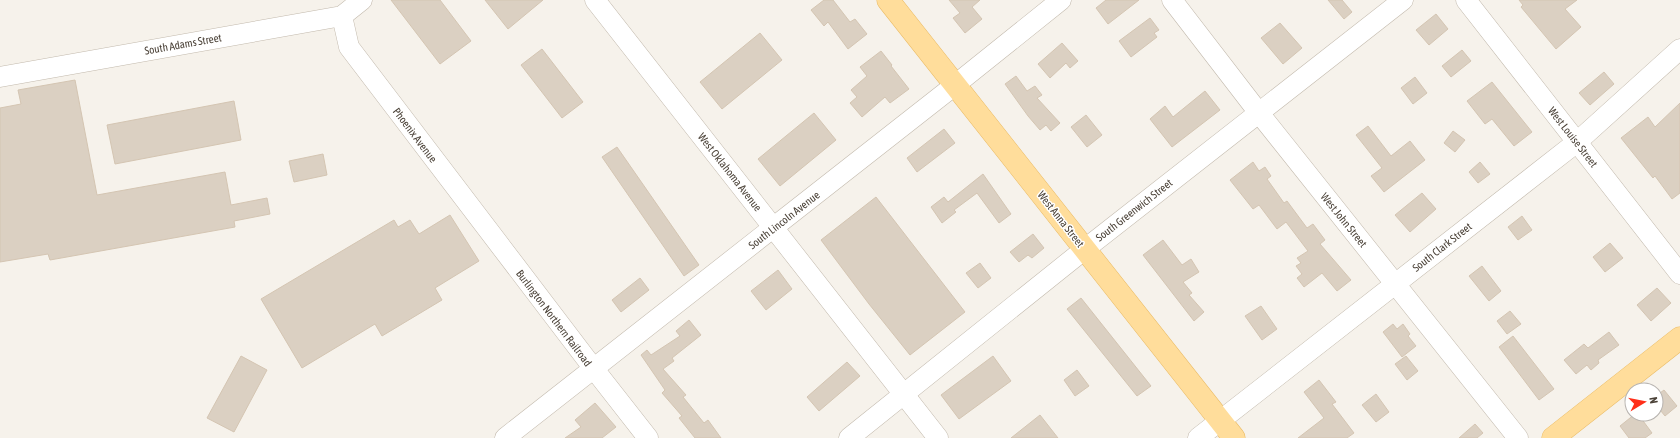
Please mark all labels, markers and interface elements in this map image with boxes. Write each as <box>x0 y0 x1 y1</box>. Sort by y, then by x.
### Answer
street label: South Adams Street <box>143 31 223 57</box>
street label: Phoenix Avenue <box>391 105 439 165</box>
street label: West Louise Street <box>1546 105 1600 169</box>
street label: West Oklahoma Avenue <box>696 130 764 214</box>
street label: South Greenwich Street <box>1093 176 1175 244</box>
street label: South Lincoln Avenue <box>746 189 822 251</box>
street label: West Anna Street <box>1035 189 1087 249</box>
street label: West John Street <box>1319 190 1369 250</box>
street label: South Clark Street <box>1410 220 1474 274</box>
street label: Burlington Northern Railroad <box>514 267 594 369</box>
north arrow <box>1624 382 1664 422</box>
text: N <box>1647 396 1660 405</box>

